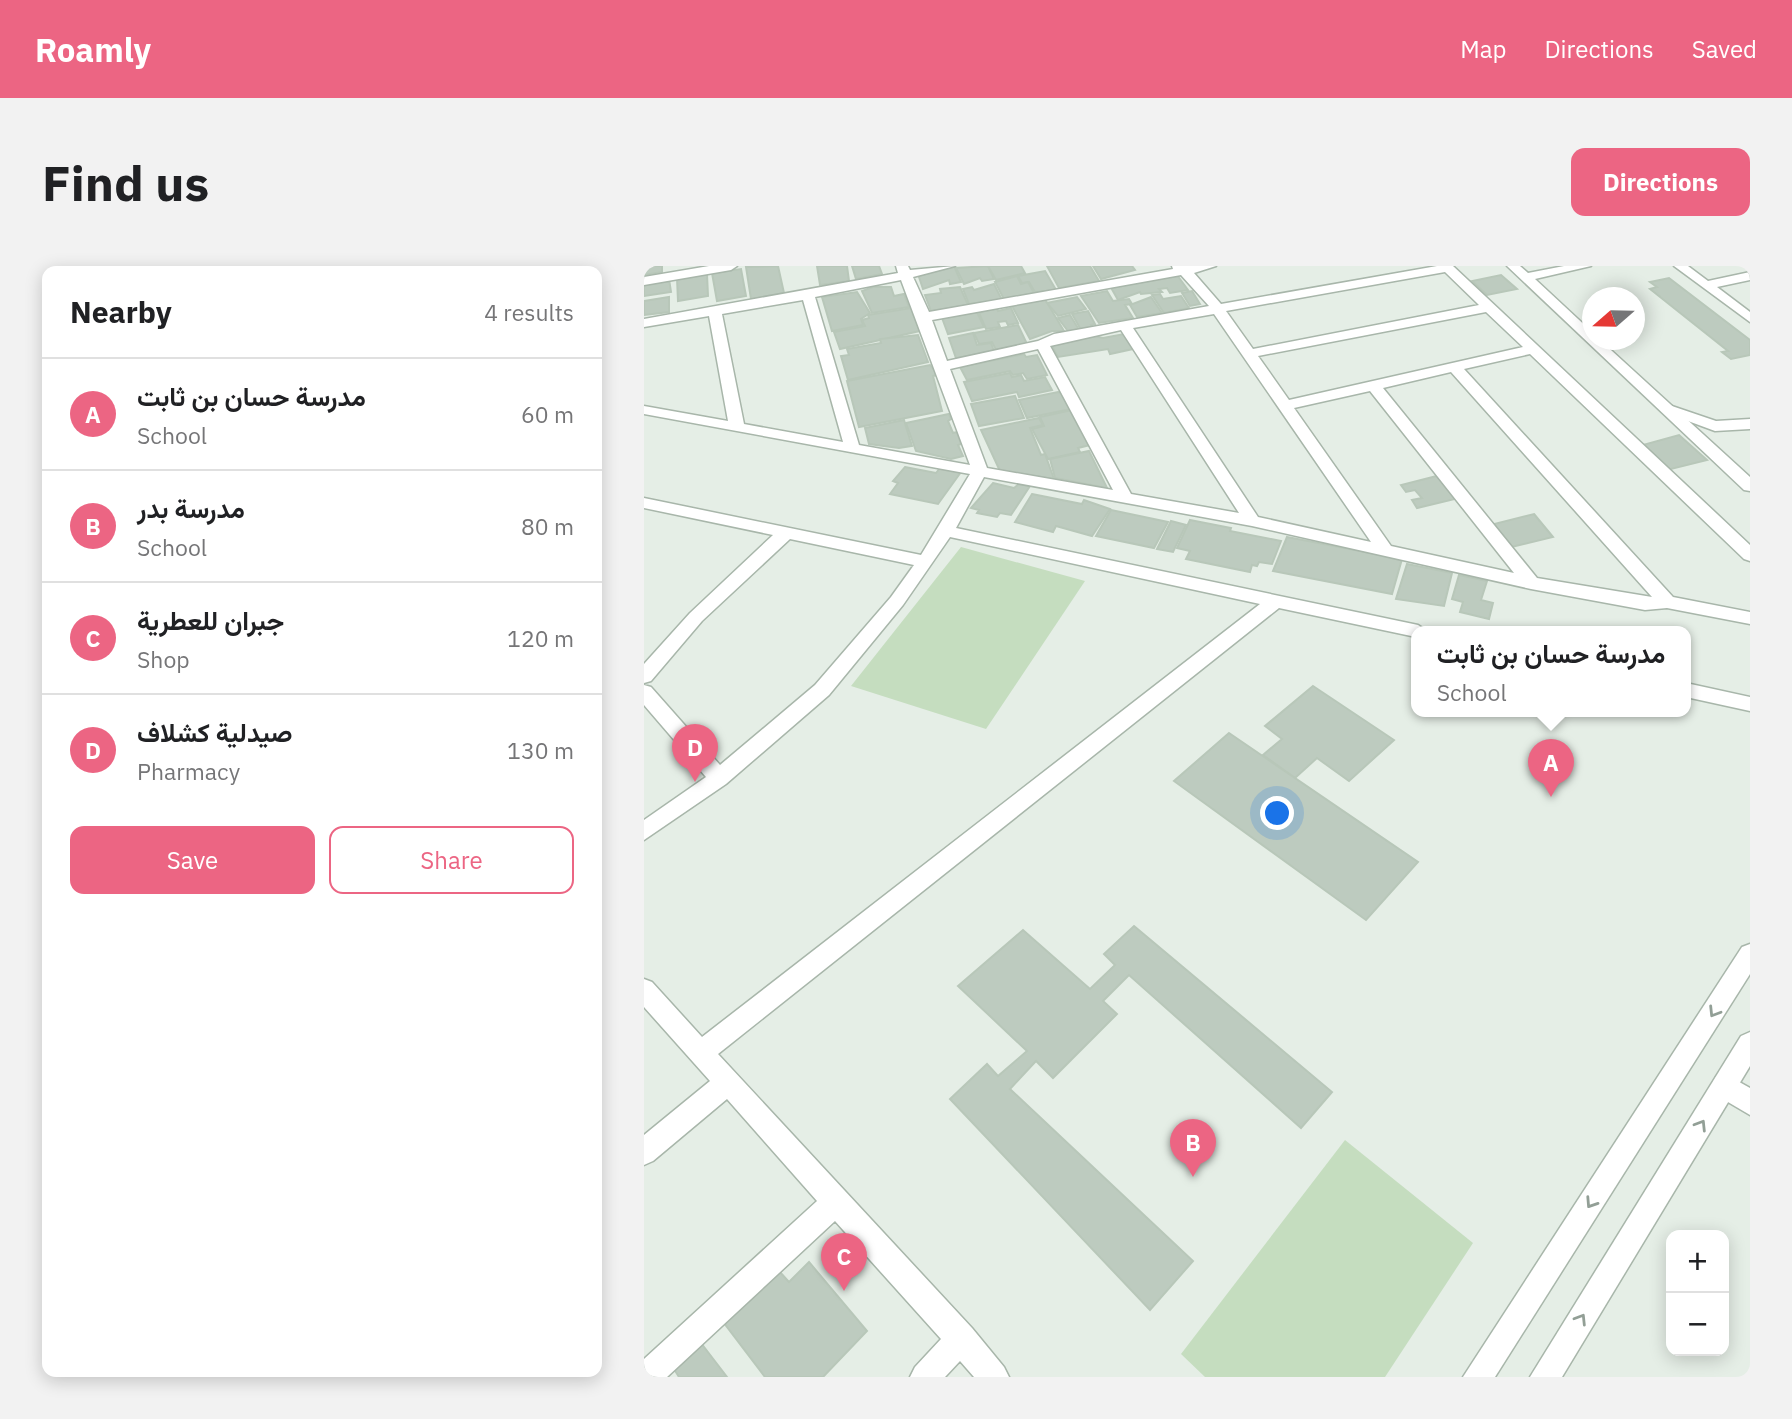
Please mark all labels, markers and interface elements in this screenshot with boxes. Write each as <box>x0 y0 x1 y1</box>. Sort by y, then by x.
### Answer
text: Roamly <box>35 28 151 71</box>
text: Map <box>1460 33 1506 65</box>
text: Directions <box>1544 33 1654 65</box>
text: Saved <box>1692 33 1757 65</box>
button: Directions <box>1571 148 1750 216</box>
text: Find us <box>42 151 209 214</box>
north arrow <box>1582 287 1645 350</box>
text: Nearby <box>70 292 172 331</box>
text: 4 results <box>484 297 574 327</box>
text: مدرسة حسان بن ثابت <box>137 379 366 413</box>
text: A <box>85 399 101 429</box>
text: 60 m <box>521 399 574 429</box>
text: School <box>137 420 207 450</box>
text: مدرسة بدر <box>137 491 245 525</box>
text: B <box>85 511 101 541</box>
text: 80 m <box>521 511 574 541</box>
text: School <box>137 532 207 562</box>
text: جبران للعطرية <box>137 603 284 637</box>
text: C <box>86 623 100 653</box>
text: 120 m <box>507 623 574 653</box>
popup <box>1411 626 1691 717</box>
text: مدرسة حسان بن ثابت <box>1437 636 1665 670</box>
text: Shop <box>137 644 190 674</box>
text: School <box>1437 677 1507 707</box>
text: صيدلية كشلاف <box>137 715 292 749</box>
pin: D <box>672 724 718 782</box>
text: D <box>85 735 101 765</box>
text: 130 m <box>507 735 574 765</box>
pin: A <box>1528 739 1574 797</box>
text: Pharmacy <box>137 756 240 786</box>
your location <box>1260 796 1294 830</box>
button: Save <box>70 826 315 894</box>
button: Share <box>329 826 574 894</box>
one-way arrow <box>1709 1004 1722 1017</box>
pin: B <box>1170 1119 1216 1177</box>
one-way arrow <box>1692 1120 1705 1133</box>
one-way arrow <box>1586 1195 1599 1208</box>
map controls <box>1666 1230 1729 1356</box>
button: + <box>1666 1230 1729 1293</box>
pin: C <box>821 1233 867 1291</box>
button: − <box>1666 1293 1729 1356</box>
one-way arrow <box>1573 1314 1586 1327</box>

